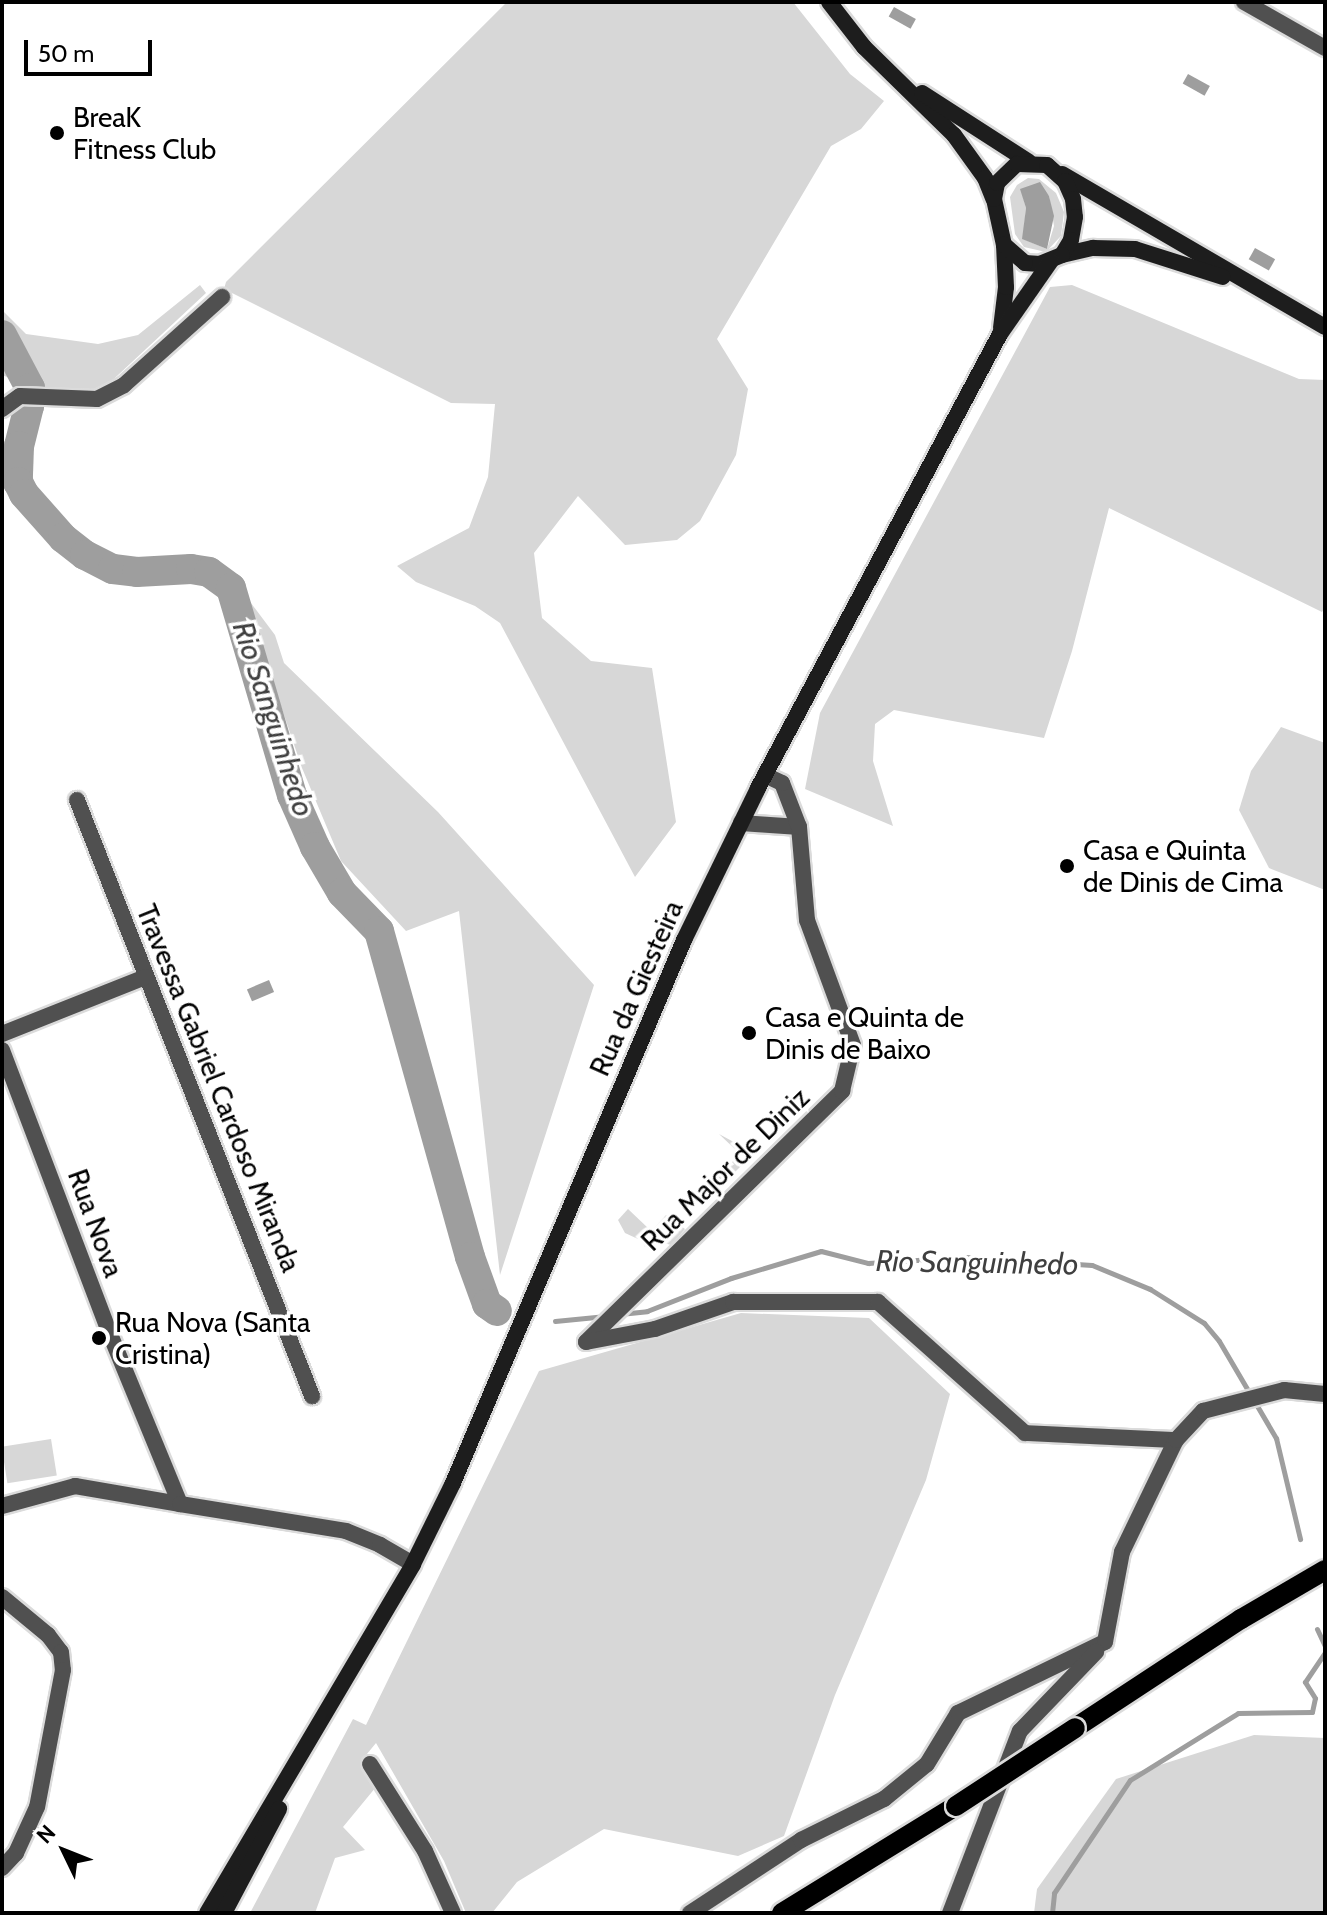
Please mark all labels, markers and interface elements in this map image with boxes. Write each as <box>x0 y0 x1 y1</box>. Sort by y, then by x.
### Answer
scale bar <box>28 24 156 74</box>
text: 50 m <box>38 39 94 68</box>
place label: BreaK Fitness Club <box>73 100 216 166</box>
marker: BreaK Fitness Club <box>48 124 66 142</box>
water label: Rio Sanguinhedo <box>225 617 321 821</box>
place label: Casa e Quinta de Dinis de Cima <box>1083 833 1283 899</box>
marker: Casa e Quinta de Dinis de Cima <box>1058 857 1076 875</box>
street label: Rua da Giesteira <box>582 895 690 1081</box>
street label: Travessa Gabriel Cardoso Miranda <box>130 899 308 1277</box>
place label: Casa e Quinta de Dinis de Baixo <box>765 1000 964 1066</box>
marker: Casa e Quinta de Dinis de Baixo <box>740 1024 758 1042</box>
street label: Rua Major de Diniz <box>634 1080 816 1258</box>
street label: Rua Nova <box>61 1164 131 1282</box>
water label: Rio Sanguinhedo <box>875 1243 1079 1283</box>
place label: Rua Nova (Santa Cristina) <box>115 1305 310 1371</box>
marker: Rua Nova (Santa Cristina) <box>90 1329 108 1347</box>
north arrow <box>24 1811 104 1891</box>
text: N <box>31 1819 61 1849</box>

